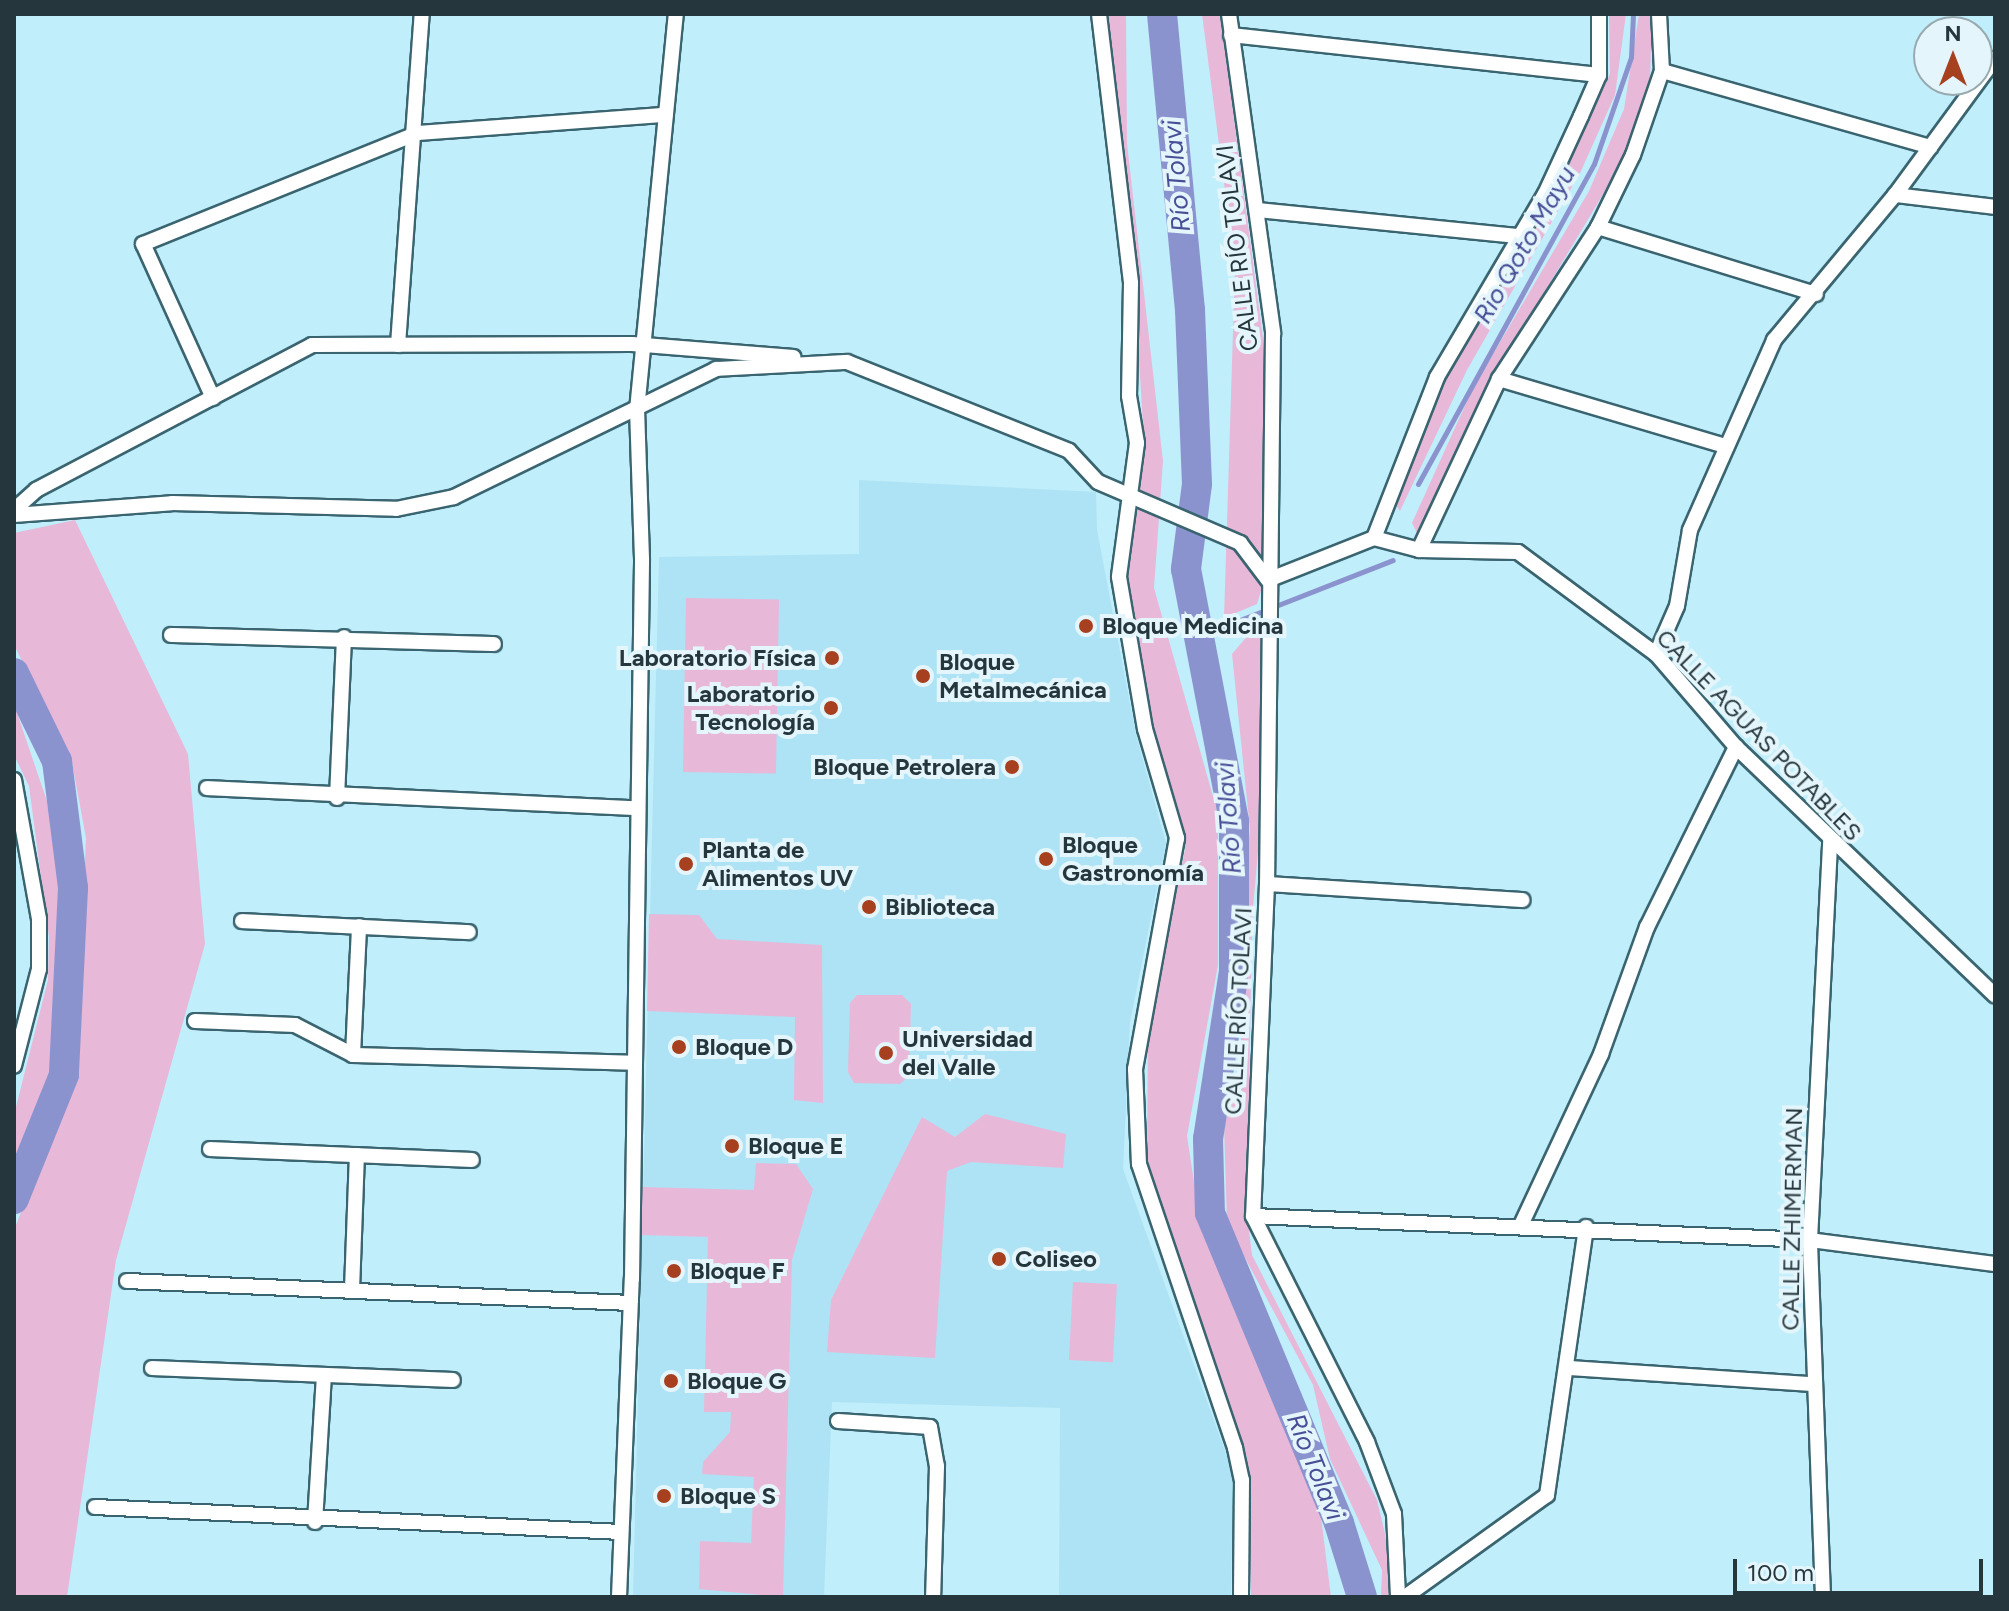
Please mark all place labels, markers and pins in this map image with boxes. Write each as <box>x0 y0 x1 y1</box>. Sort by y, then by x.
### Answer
place label: Bloque Medicina <box>1102 612 1284 640</box>
marker: Bloque Medicina <box>1077 617 1095 635</box>
place label: Laboratorio Física <box>619 644 816 672</box>
place label: Bloque Metalmecánica <box>939 648 1107 704</box>
marker: Laboratorio Física <box>823 649 841 667</box>
marker: Bloque Metalmecánica <box>914 667 932 685</box>
place label: Laboratorio Tecnología <box>686 680 815 736</box>
marker: Laboratorio Tecnología <box>822 699 840 717</box>
place label: Bloque Petrolera <box>813 753 996 781</box>
marker: Bloque Petrolera <box>1003 758 1021 776</box>
place label: Bloque Gastronomía <box>1062 831 1204 887</box>
place label: Planta de Alimentos UV <box>702 836 853 892</box>
marker: Bloque Gastronomía <box>1037 850 1055 868</box>
marker: Planta de Alimentos UV <box>677 855 695 873</box>
place label: Biblioteca <box>885 893 995 921</box>
marker: Biblioteca <box>860 898 878 916</box>
place label: Universidad del Valle <box>902 1025 1033 1081</box>
place label: Bloque D <box>695 1033 793 1061</box>
marker: Bloque D <box>670 1038 688 1056</box>
marker: Universidad del Valle <box>877 1044 895 1062</box>
place label: Bloque E <box>748 1132 844 1160</box>
marker: Bloque E <box>723 1137 741 1155</box>
place label: Coliseo <box>1015 1245 1097 1273</box>
marker: Coliseo <box>990 1250 1008 1268</box>
place label: Bloque F <box>690 1257 785 1285</box>
marker: Bloque F <box>665 1262 683 1280</box>
place label: Bloque G <box>687 1367 786 1395</box>
marker: Bloque G <box>662 1372 680 1390</box>
place label: Bloque S <box>680 1482 776 1510</box>
marker: Bloque S <box>655 1487 673 1505</box>

